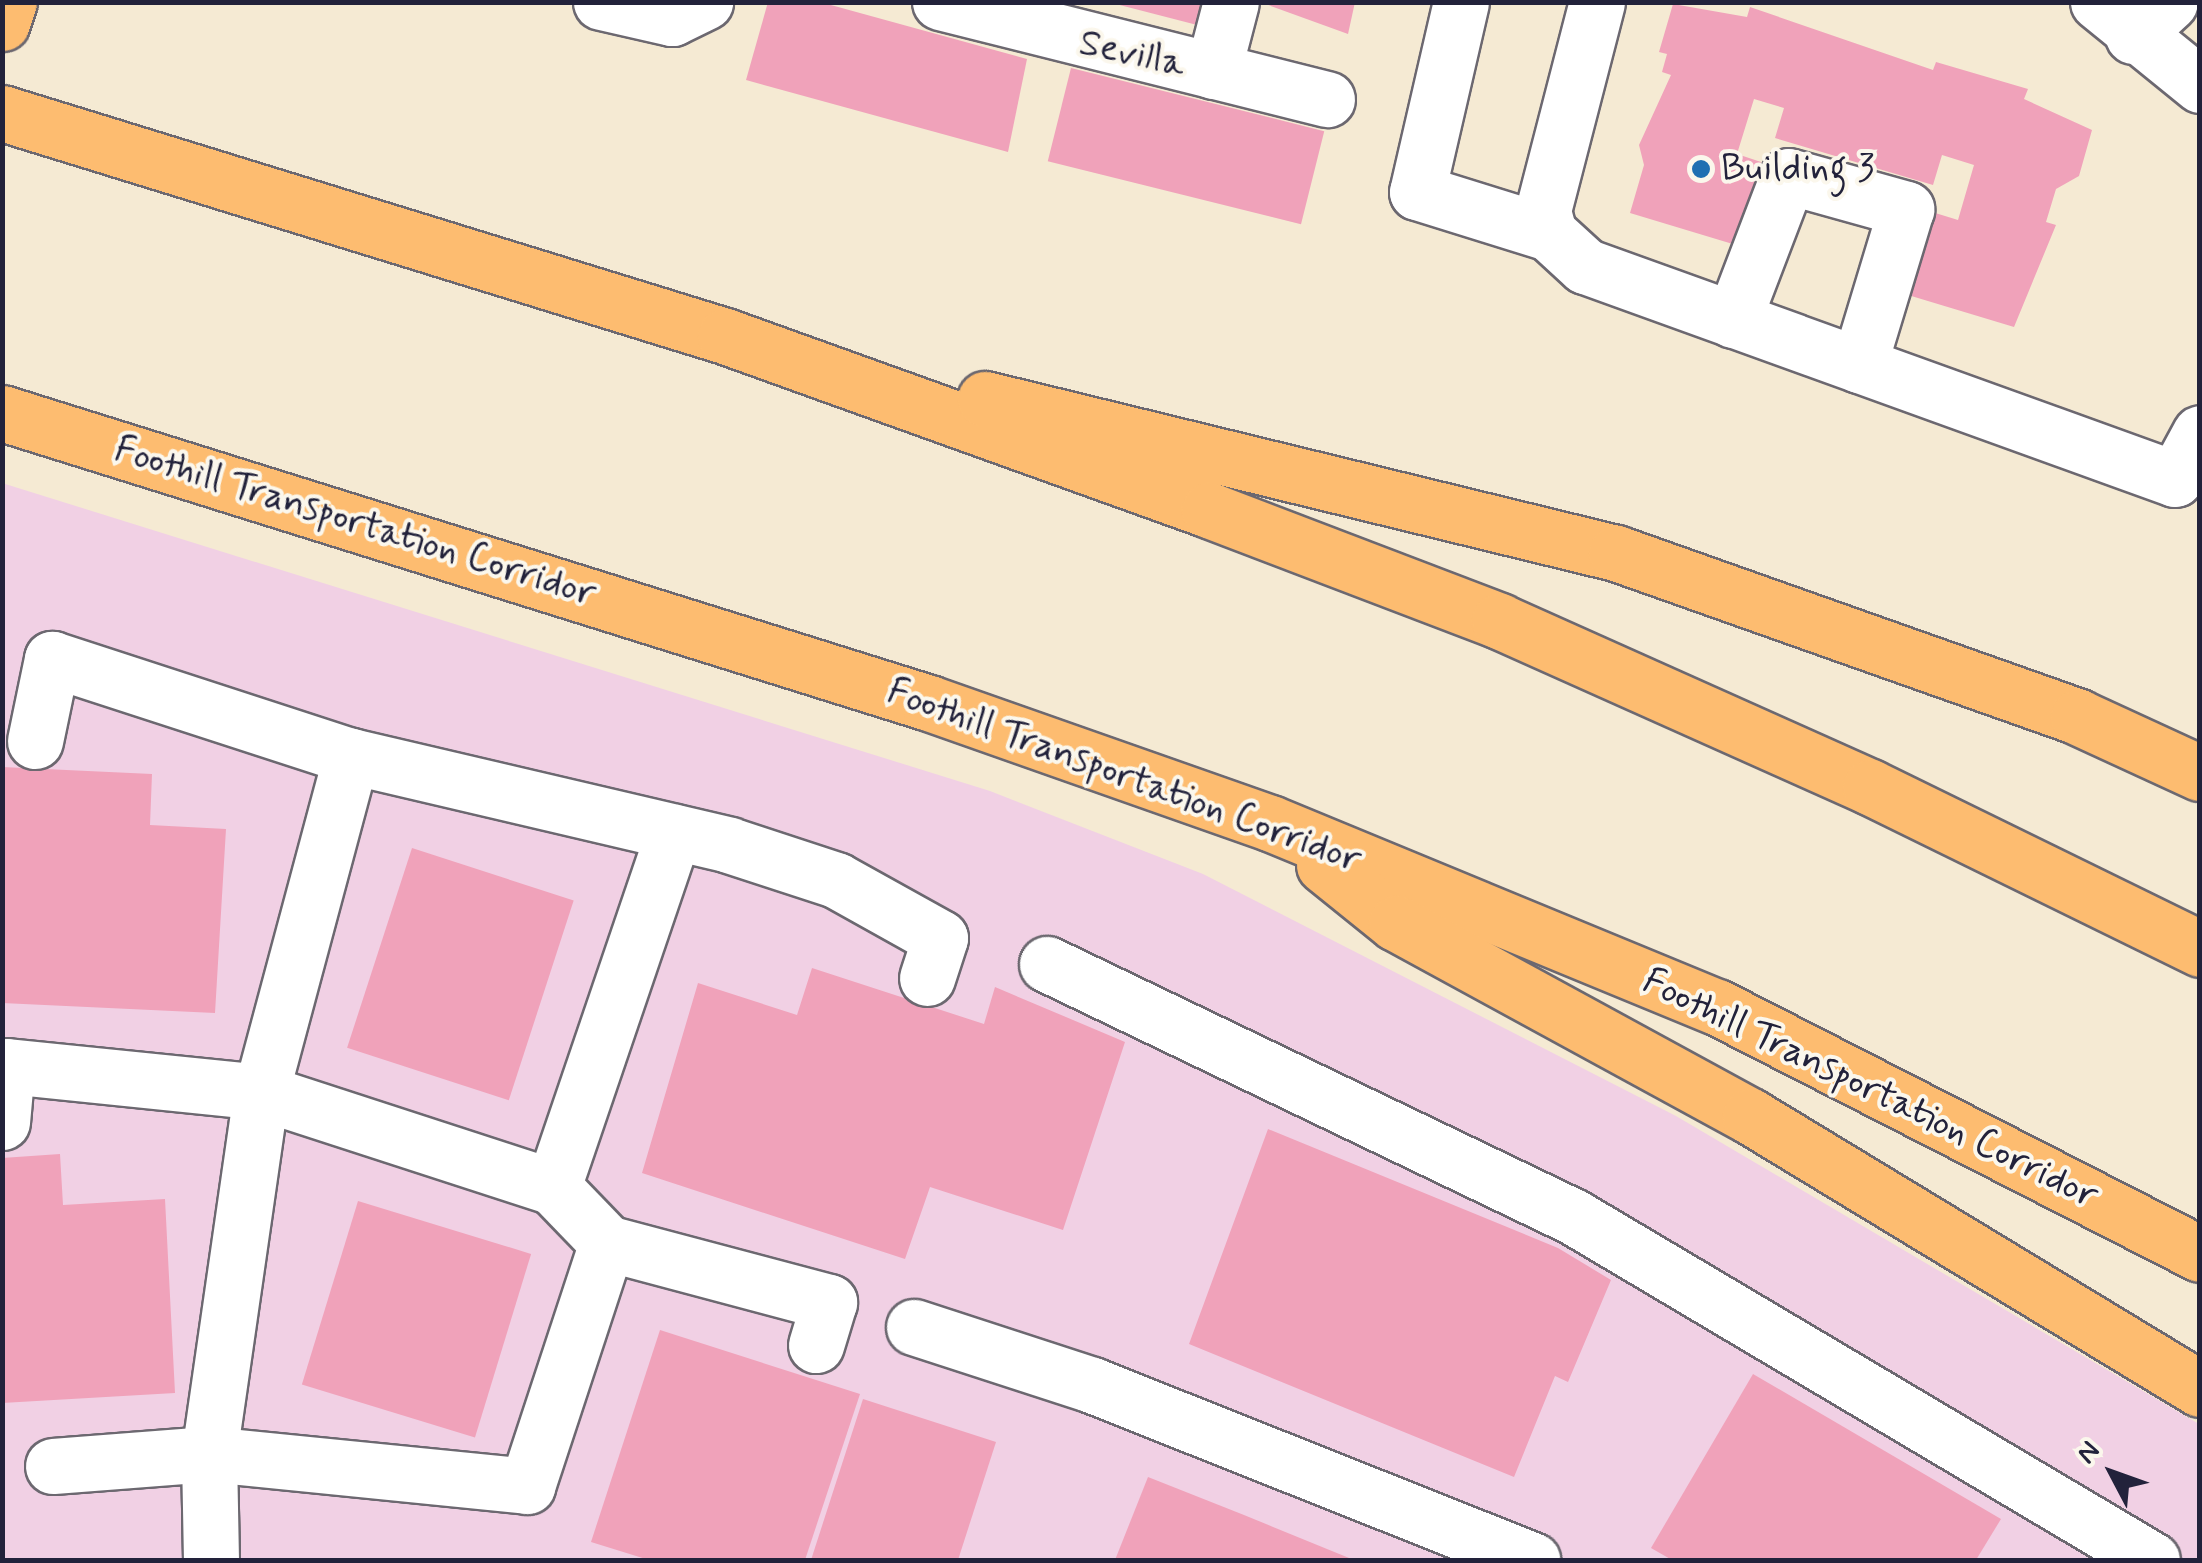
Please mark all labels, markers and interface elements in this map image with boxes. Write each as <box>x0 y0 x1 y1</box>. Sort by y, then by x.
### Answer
street label: Sevilla <box>1075 21 1189 87</box>
place label: Building 3 <box>1721 146 1874 192</box>
marker: Building 3 <box>1690 158 1712 180</box>
street label: Foothill Transportation Corridor <box>102 425 608 619</box>
street label: Foothill Transportation Corridor <box>874 666 1374 886</box>
street label: Foothill Transportation Corridor <box>1628 955 2112 1223</box>
north arrow <box>2062 1423 2162 1523</box>
text: N <box>2069 1434 2109 1472</box>

